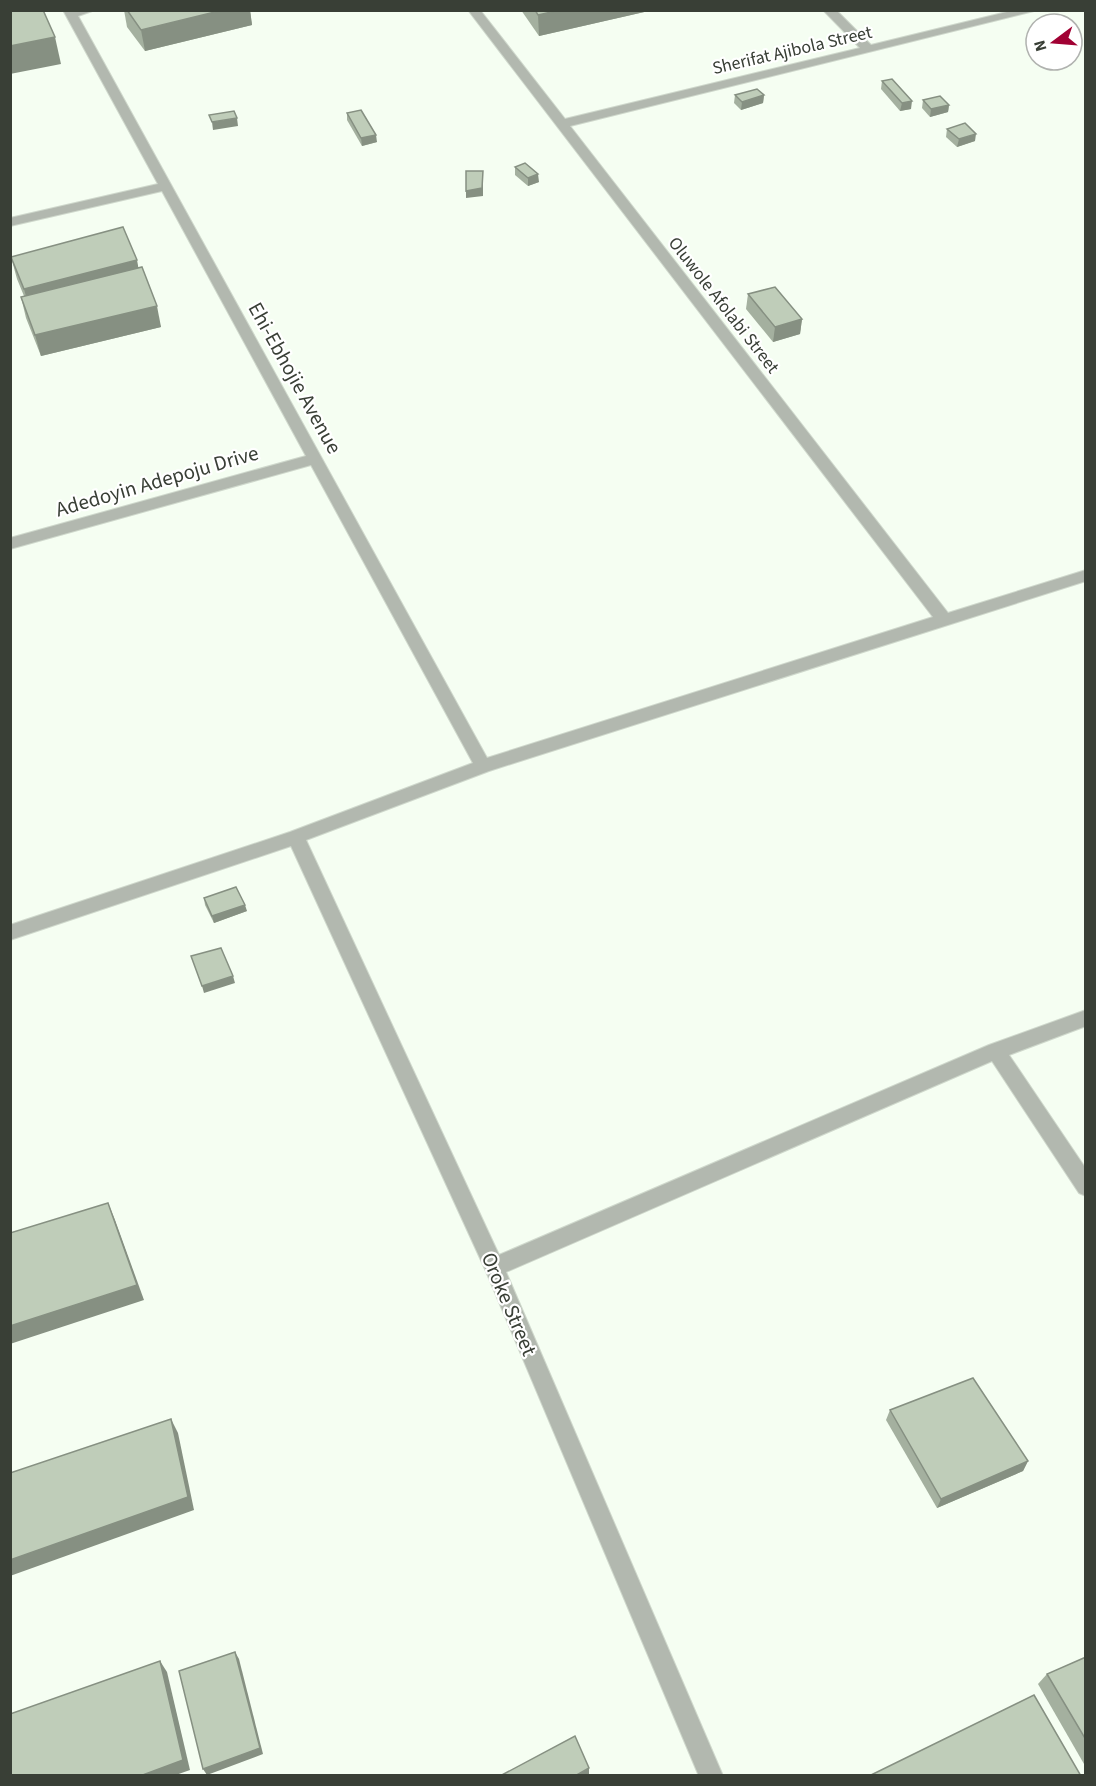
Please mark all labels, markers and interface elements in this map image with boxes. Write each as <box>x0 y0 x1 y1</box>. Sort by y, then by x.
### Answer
north arrow <box>1024 12 1084 72</box>
street label: Sherifat Ajibola Street <box>710 20 874 81</box>
text: N <box>1029 38 1053 54</box>
street label: Oluwole Afolabi Street <box>662 232 785 379</box>
street label: Ehi-Ebhojie Avenue <box>241 297 349 459</box>
street label: Adedoyin Adepoju Drive <box>52 438 262 524</box>
street label: Oroke Street <box>474 1248 544 1360</box>

